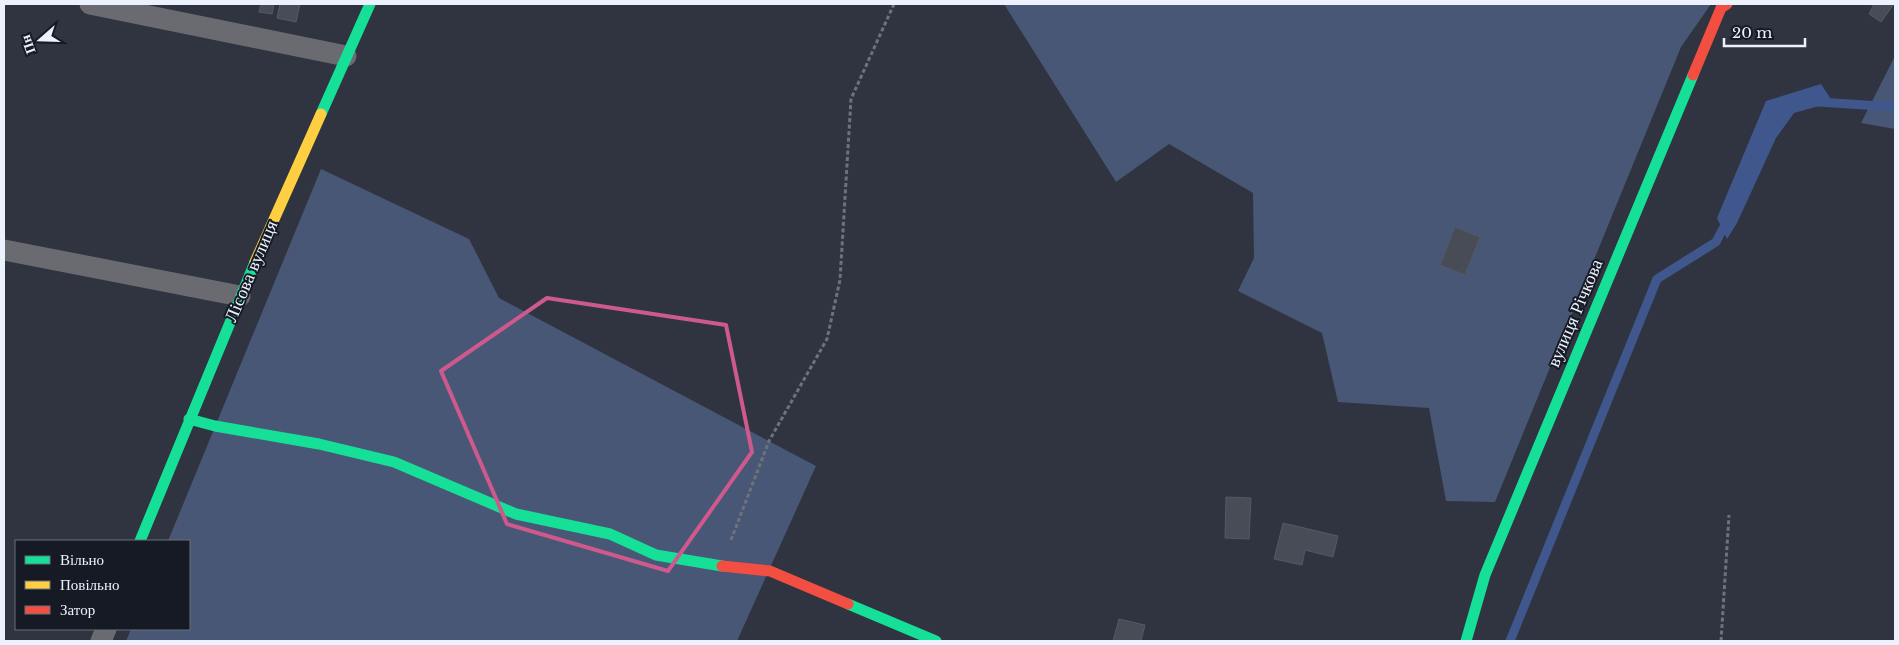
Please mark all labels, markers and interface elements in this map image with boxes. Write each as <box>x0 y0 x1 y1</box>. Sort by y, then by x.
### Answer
north arrow <box>15 15 65 65</box>
scale bar <box>1724 15 1805 47</box>
text: 20 m <box>1732 23 1772 42</box>
text: Пн <box>16 32 39 56</box>
street label: Лісова вулиця <box>220 217 282 325</box>
street label: вулиця Річкова <box>1542 256 1608 370</box>
legend <box>15 540 190 630</box>
text: Вільно <box>60 550 104 569</box>
text: Повільно <box>60 575 119 594</box>
text: Затор <box>60 600 95 619</box>

